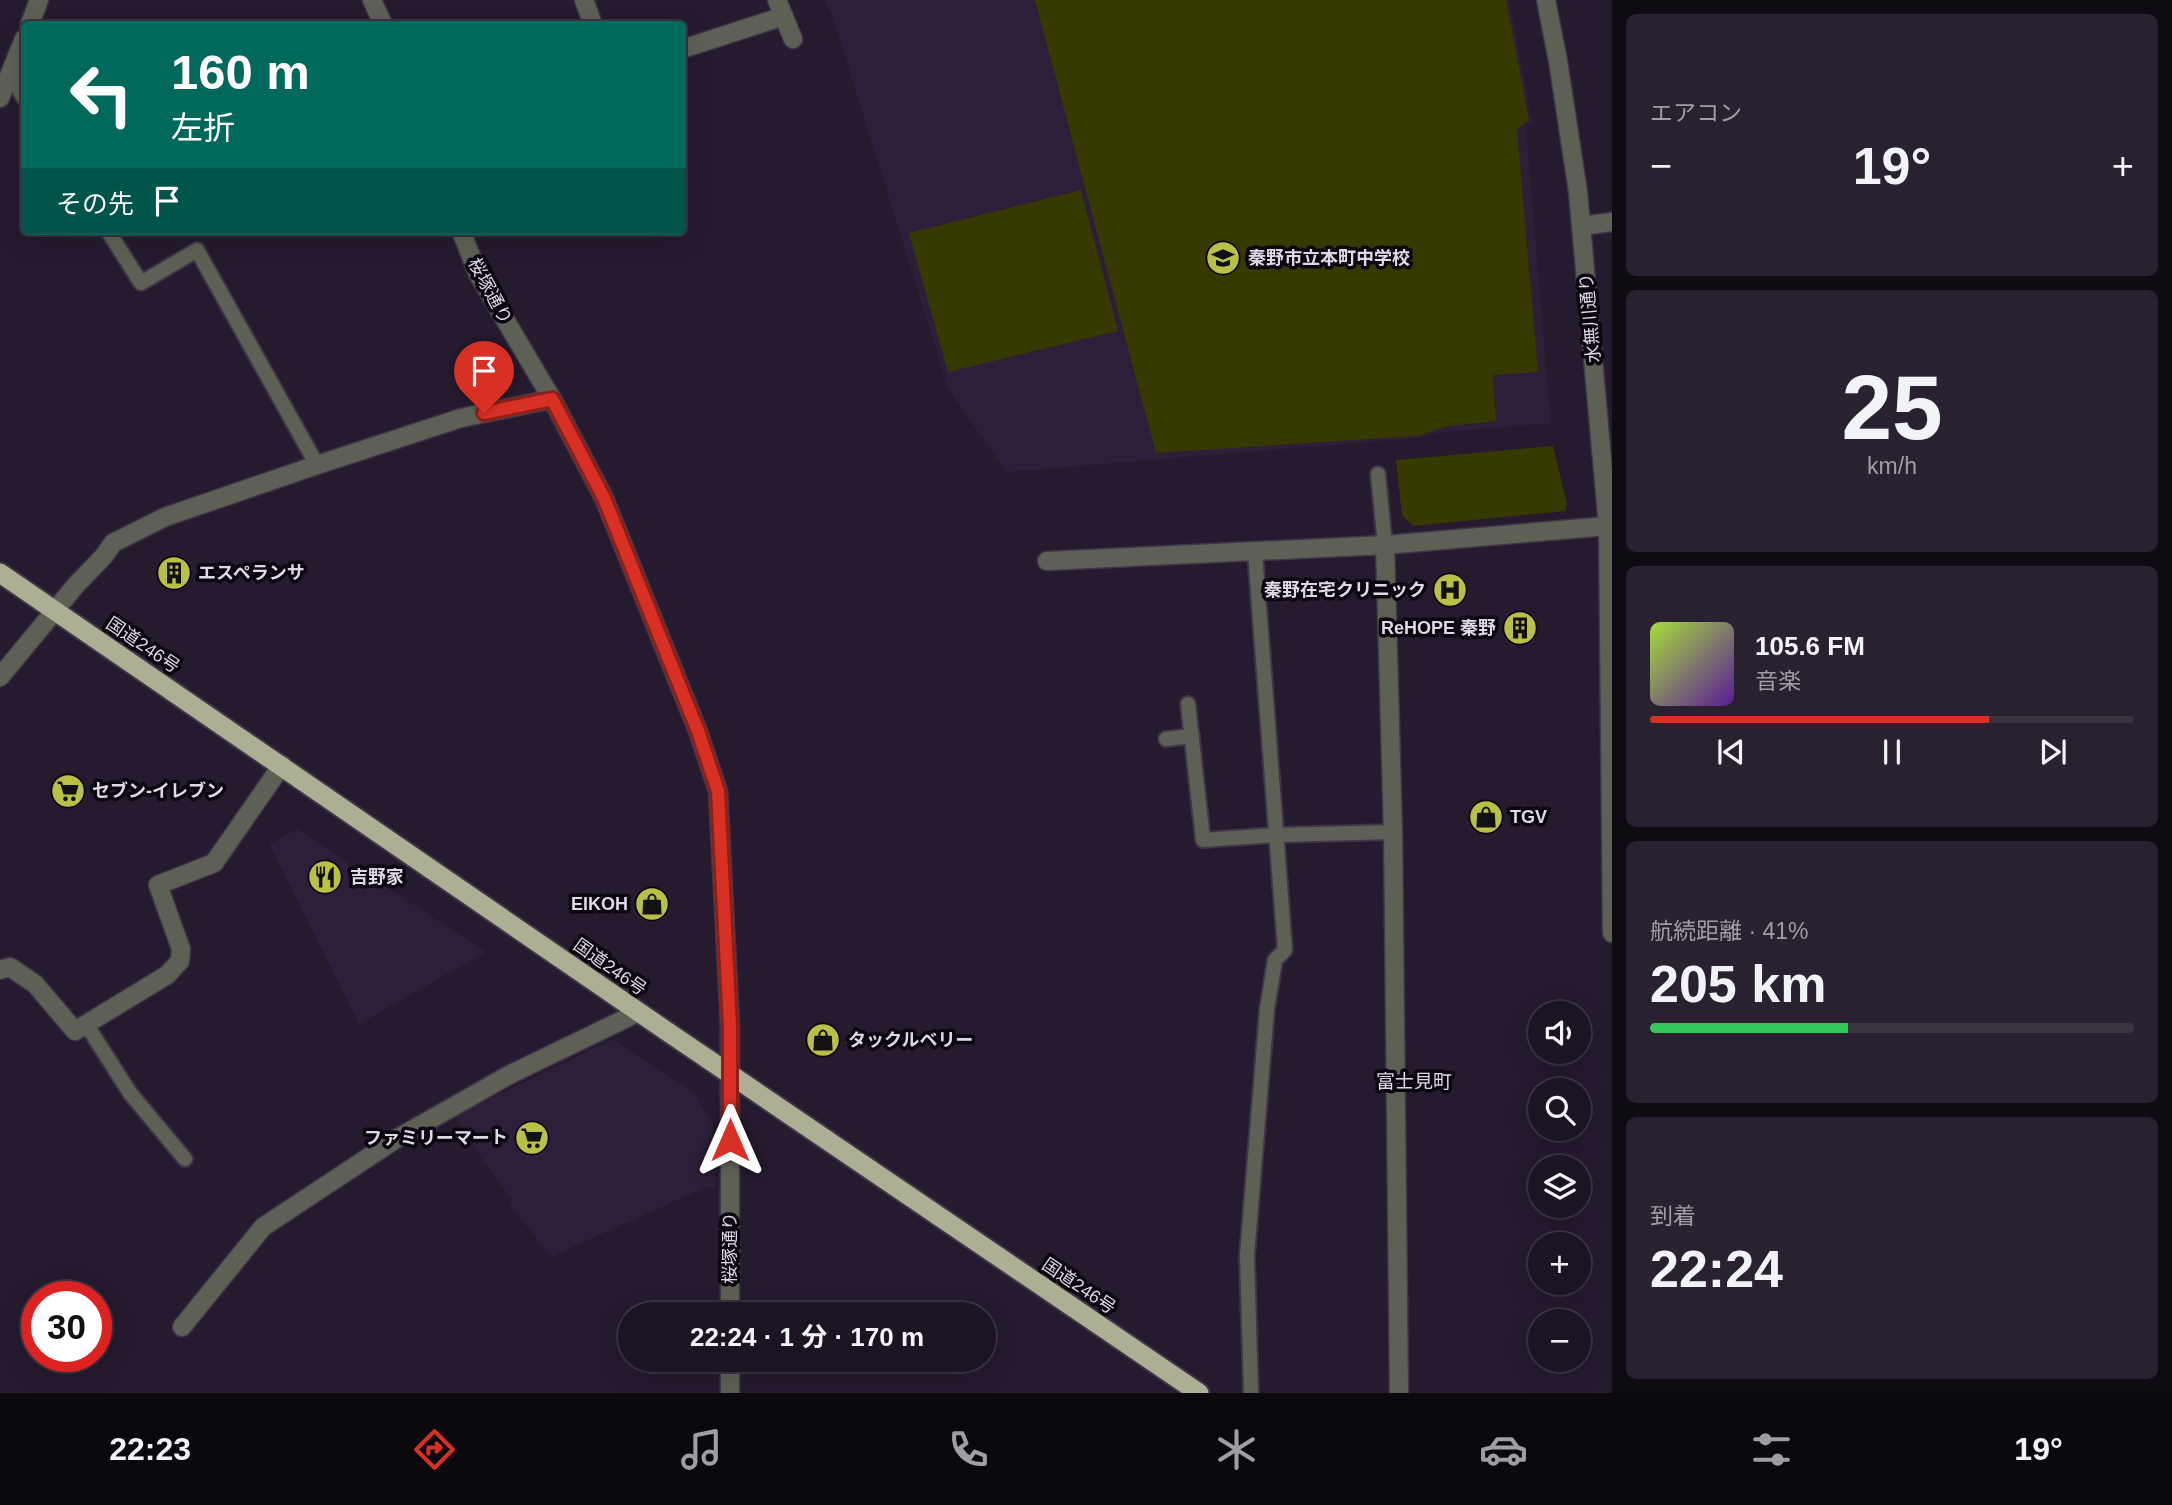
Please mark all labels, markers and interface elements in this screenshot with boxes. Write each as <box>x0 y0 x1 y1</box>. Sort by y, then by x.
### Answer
text: 160 m <box>171 45 310 99</box>
icon: left <box>56 49 147 140</box>
text: エアコン <box>1650 100 1742 126</box>
text: 左折 <box>171 110 235 146</box>
text: 19° <box>1853 137 1931 195</box>
text: − <box>1650 145 1672 187</box>
text: + <box>2112 145 2134 187</box>
icon: arrive <box>148 182 186 220</box>
text: その先 <box>56 189 134 219</box>
school or university icon: 秦野市立本町中学校 <box>1204 239 1242 277</box>
place label: 秦野市立本町中学校 <box>1248 248 1410 268</box>
street label: 桜塚通り <box>464 255 516 327</box>
street label: 水無川通り <box>1576 272 1604 364</box>
pin <box>454 341 514 413</box>
icon: arrive <box>465 352 503 390</box>
text: 25 <box>1841 357 1943 458</box>
text: km/h <box>1867 453 1917 479</box>
building icon: エスペランサ <box>155 554 193 592</box>
place label: エスペランサ <box>198 563 305 583</box>
hospital icon: 秦野在宅クリニック <box>1431 571 1469 609</box>
place label: 秦野在宅クリニック <box>1264 580 1426 600</box>
building icon: ReHOPE 秦野 <box>1501 609 1539 647</box>
street label: 国道246号 <box>103 613 183 677</box>
place label: ReHOPE 秦野 <box>1381 618 1496 638</box>
text: 105.6 FM <box>1755 631 1865 661</box>
text: 音楽 <box>1755 668 1801 694</box>
icon: previous <box>1712 733 1750 771</box>
icon: pause <box>1873 733 1911 771</box>
icon: next <box>2034 733 2072 771</box>
supermarket icon: セブン-イレブン <box>49 772 87 810</box>
place label: セブン-イレブン <box>92 781 224 801</box>
shop icon: TGV <box>1467 798 1505 836</box>
place label: TGV <box>1510 807 1547 827</box>
restaurant icon: 吉野家 <box>306 858 344 896</box>
place label: 吉野家 <box>350 867 404 887</box>
shop icon: EIKOH <box>633 885 671 923</box>
place label: EIKOH <box>571 894 628 914</box>
text: 航続距離 · 41% <box>1650 918 1808 944</box>
street label: 国道246号 <box>570 935 650 999</box>
text: 205 km <box>1650 955 1826 1013</box>
map controls <box>1528 1001 1591 1372</box>
button: sound <box>1528 1001 1591 1064</box>
shop icon: タックルベリー <box>804 1021 842 1059</box>
place label: タックルベリー <box>848 1030 973 1050</box>
district label: 富士見町 <box>1376 1071 1452 1092</box>
button: search <box>1528 1078 1591 1141</box>
position arrow <box>693 1103 767 1177</box>
supermarket icon: ファミリーマート <box>513 1119 551 1157</box>
place label: ファミリーマート <box>364 1128 508 1148</box>
button: layers <box>1528 1155 1591 1218</box>
text: 到着 <box>1650 1203 1696 1229</box>
street label: 桜塚通り <box>720 1212 740 1284</box>
button: + <box>1528 1232 1591 1295</box>
text: 22:24 <box>1650 1240 1783 1298</box>
street label: 国道246号 <box>1039 1254 1119 1318</box>
speed limit sign: 30 <box>21 1281 112 1372</box>
button: − <box>1528 1309 1591 1372</box>
text: 22:24 · 1 分 · 170 m <box>690 1322 924 1352</box>
icon: directions <box>410 1425 459 1474</box>
icon: music <box>677 1425 726 1474</box>
icon: phone <box>944 1425 993 1474</box>
icon: climate <box>1212 1425 1261 1474</box>
icon: car <box>1479 1425 1528 1474</box>
icon: filters <box>1747 1425 1796 1474</box>
text: 22:23 <box>109 1431 191 1467</box>
text: 19° <box>2014 1431 2063 1467</box>

